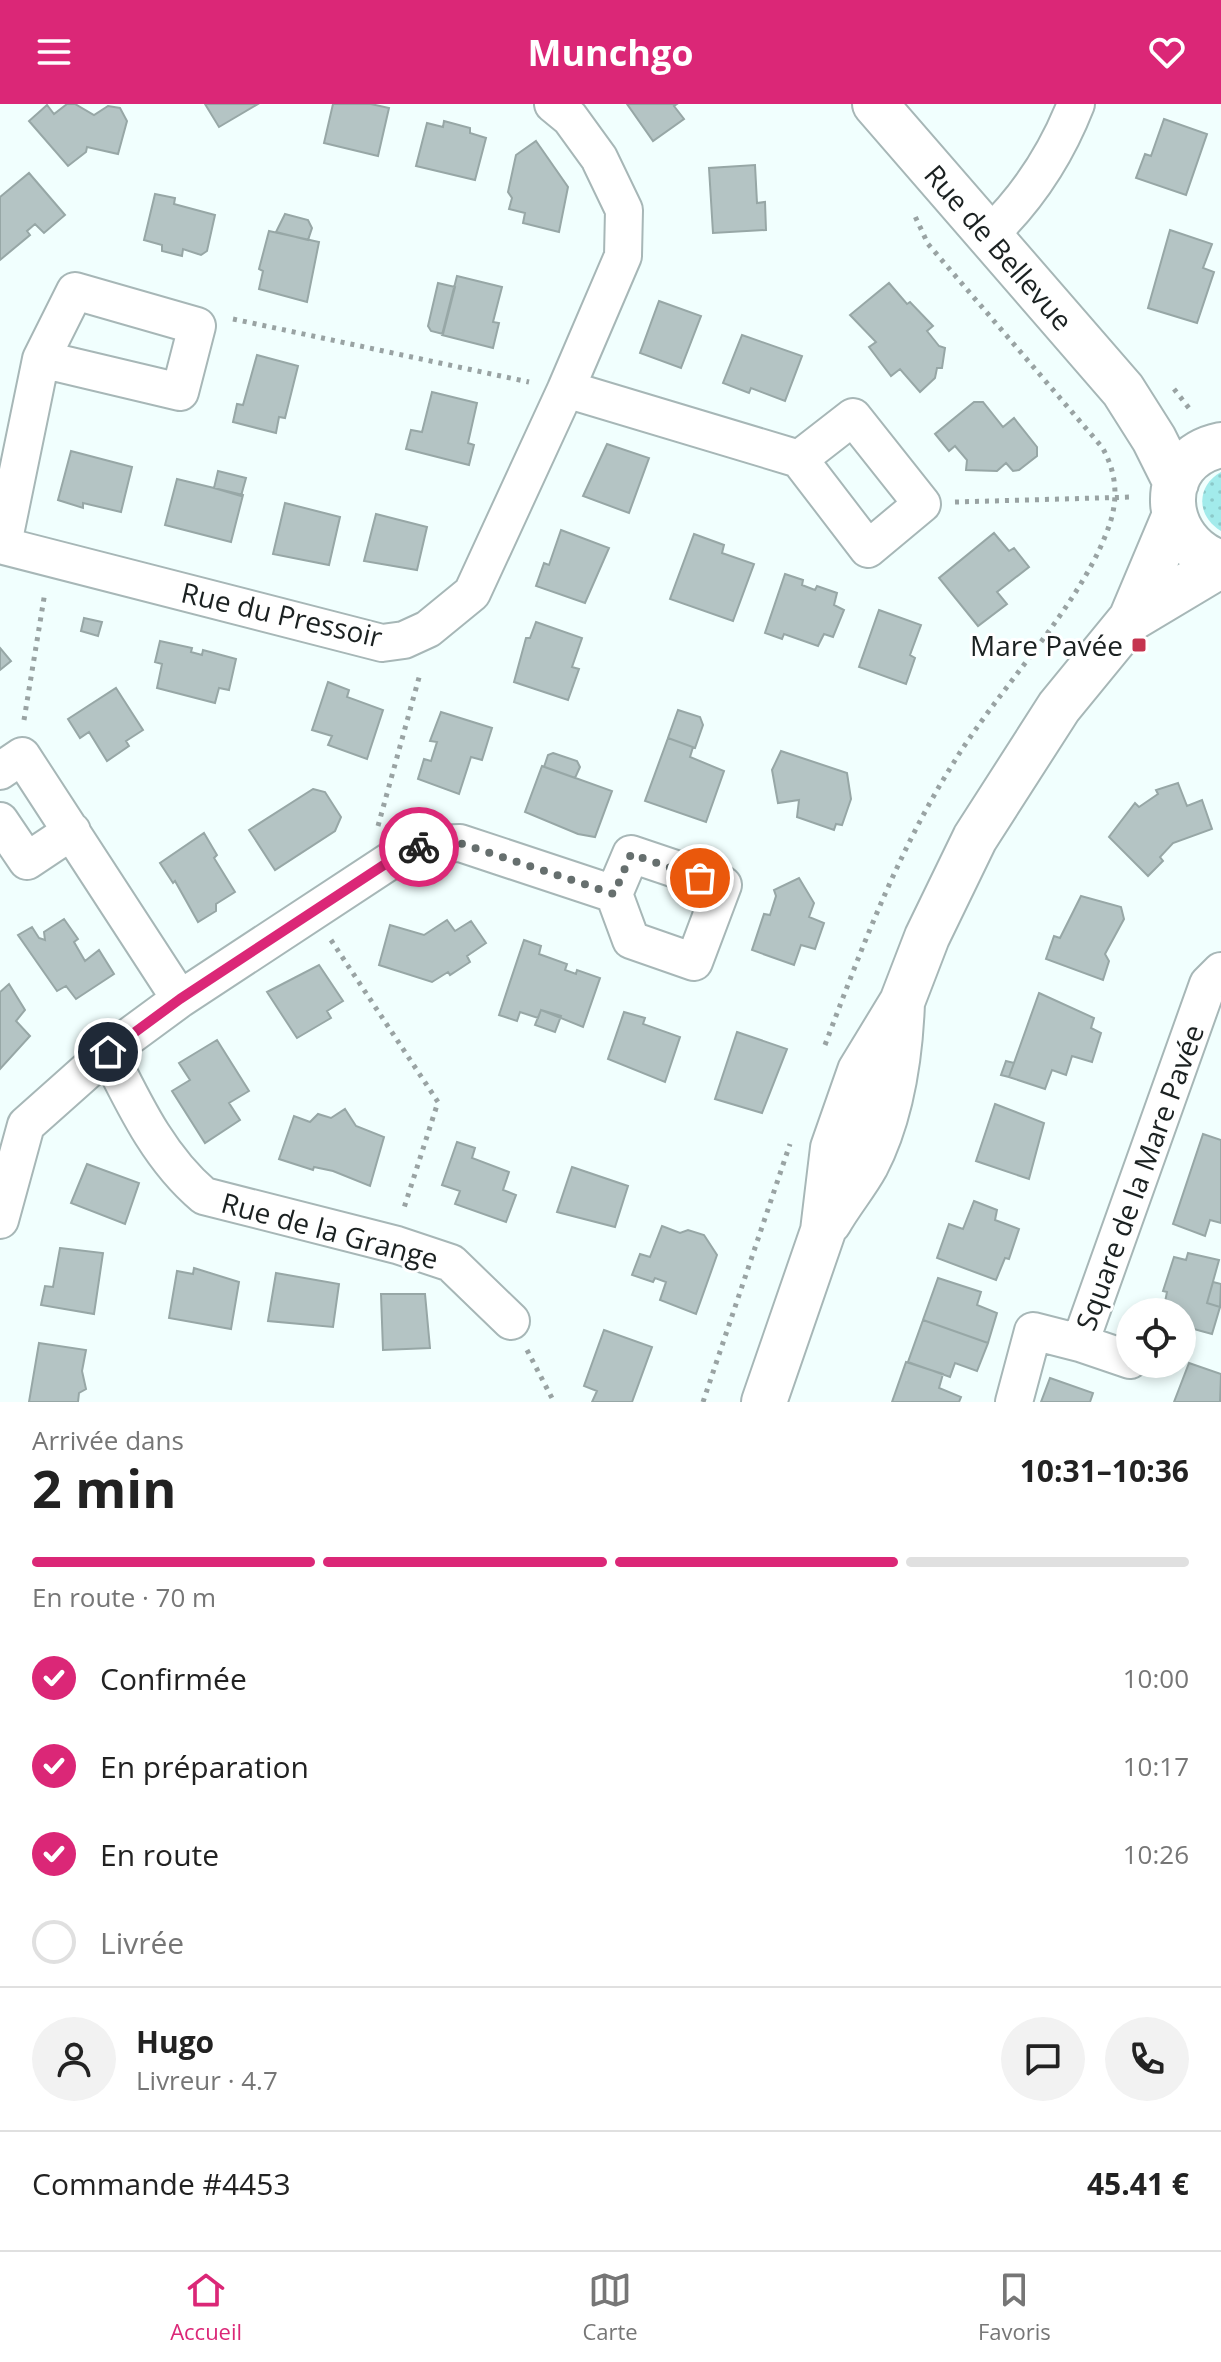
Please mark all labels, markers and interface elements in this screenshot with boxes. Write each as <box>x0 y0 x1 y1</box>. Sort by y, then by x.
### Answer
text: Munchgo <box>527 28 694 77</box>
icon: menu <box>32 30 76 74</box>
icon: heart <box>1145 30 1189 74</box>
street label: Rue de Bellevue <box>916 156 1082 338</box>
street label: Rue du Pressoir <box>178 572 387 656</box>
place label: Mare Pavée <box>970 626 1123 664</box>
marker: Mare Pavée <box>1130 636 1148 654</box>
courier <box>379 807 459 887</box>
icon: bike <box>397 825 441 869</box>
pin <box>666 844 734 912</box>
icon: bag <box>678 856 722 900</box>
pin <box>74 1018 142 1086</box>
street label: Square de la Mare Pavée <box>1066 1019 1212 1335</box>
icon: home <box>86 1030 130 1074</box>
street label: Rue de la Grange <box>217 1183 443 1277</box>
map controls <box>1116 1298 1196 1378</box>
button: locate <box>1116 1298 1196 1378</box>
text: Arrivée dans <box>32 1422 184 1458</box>
text: 10:31–10:36 <box>1020 1450 1189 1491</box>
text: 2 min <box>32 1452 176 1523</box>
text: En route · 70 m <box>32 1579 216 1615</box>
icon: check <box>32 1656 76 1700</box>
text: Confirmée <box>100 1658 247 1699</box>
text: 10:00 <box>1123 1660 1189 1696</box>
icon: check <box>32 1744 76 1788</box>
text: En préparation <box>100 1746 309 1787</box>
text: 10:17 <box>1123 1748 1189 1784</box>
icon: check <box>32 1832 76 1876</box>
text: En route <box>100 1834 219 1875</box>
text: 10:26 <box>1123 1836 1189 1872</box>
text: Livrée <box>100 1922 184 1963</box>
button: person <box>32 2017 116 2101</box>
button: chat <box>1001 2017 1085 2101</box>
button: phone <box>1105 2017 1189 2101</box>
text: Hugo <box>136 2021 214 2062</box>
text: Livreur · 4.7 <box>136 2062 278 2098</box>
text: Commande #4453 <box>32 2163 291 2204</box>
text: 45.41 € <box>1087 2163 1189 2204</box>
tab: Accueil <box>170 2268 242 2346</box>
tab: Carte <box>582 2268 638 2346</box>
tab: Favoris <box>978 2268 1051 2346</box>

